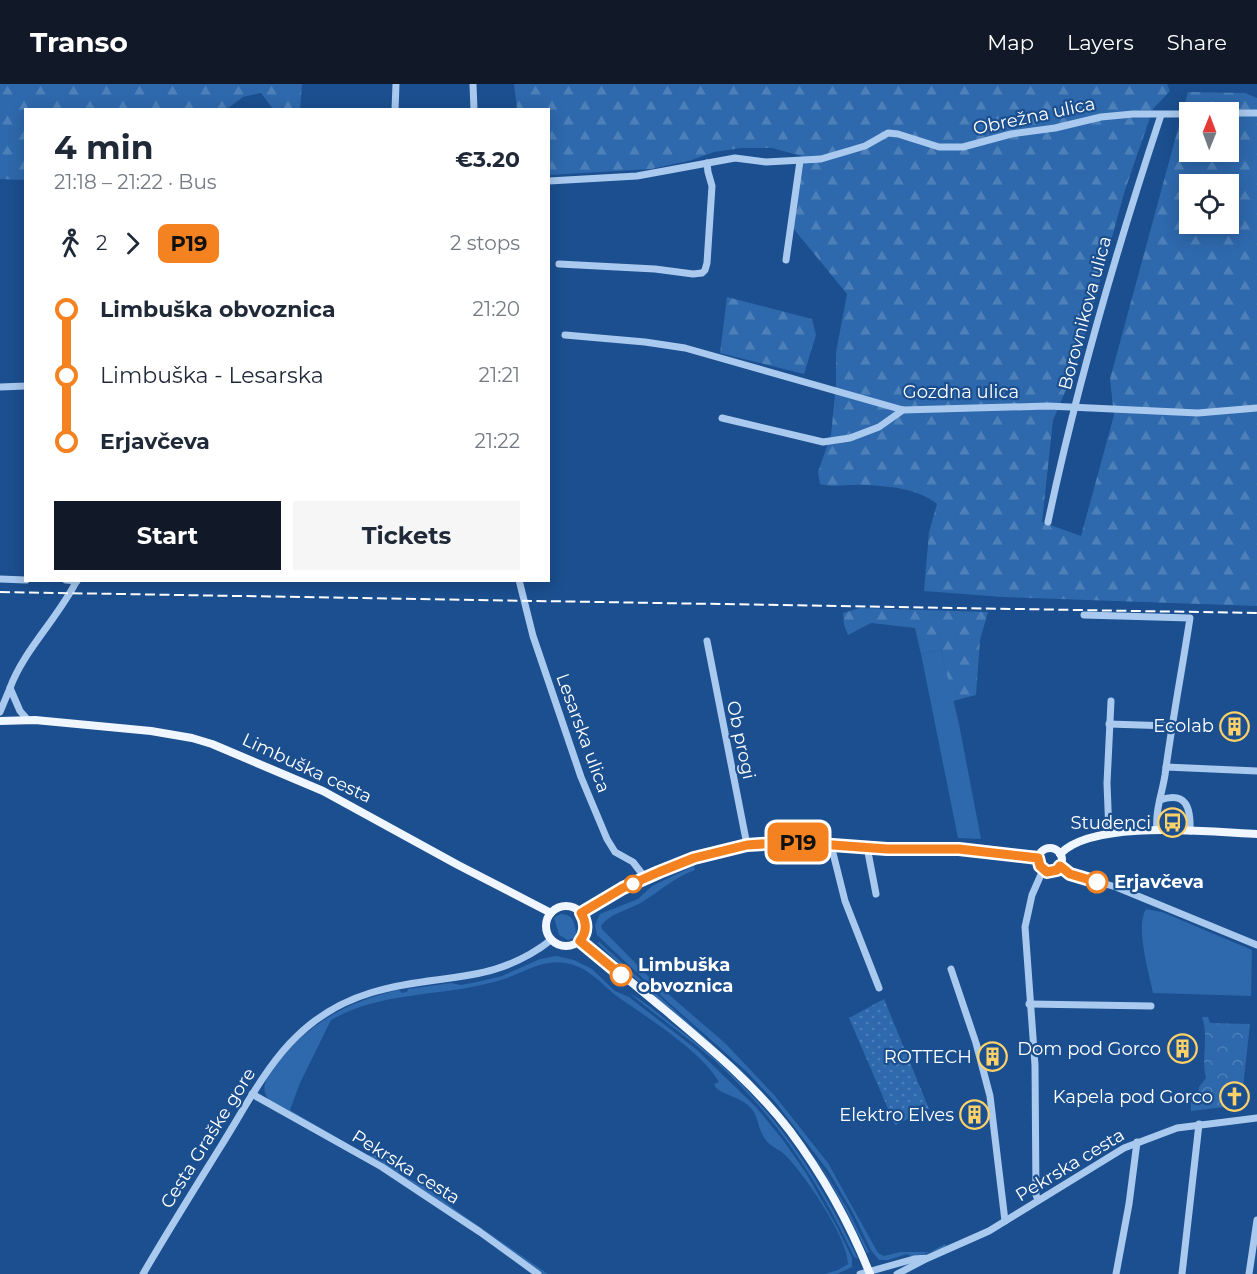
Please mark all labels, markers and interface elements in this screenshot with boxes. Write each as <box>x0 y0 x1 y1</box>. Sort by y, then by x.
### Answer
text: Transo <box>30 25 128 59</box>
text: Map <box>987 30 1034 55</box>
text: Layers <box>1067 30 1134 55</box>
text: Share <box>1167 30 1227 55</box>
street label: Obrežna ulica <box>971 92 1097 140</box>
north arrow <box>1179 102 1239 162</box>
map controls <box>1179 102 1239 234</box>
text: 4 min <box>54 127 153 167</box>
text: €3.20 <box>455 146 520 173</box>
text: 21:18 – 21:22 · Bus <box>54 170 217 194</box>
button: locate <box>1179 174 1239 234</box>
icon: walk <box>54 227 87 260</box>
icon: forward <box>116 227 149 260</box>
text: 2 <box>96 231 107 255</box>
text: P19 <box>170 231 207 256</box>
text: 2 stops <box>450 231 520 255</box>
street label: Borovnikova ulica <box>1054 234 1116 392</box>
text: Limbuška obvoznica <box>100 296 336 323</box>
text: 21:20 <box>473 297 520 321</box>
text: Limbuška - Lesarska <box>100 362 324 389</box>
text: 21:21 <box>479 363 520 387</box>
street label: Gozdna ulica <box>903 381 1019 403</box>
text: Erjavčeva <box>100 428 210 455</box>
text: 21:22 <box>474 429 520 453</box>
button: Start <box>54 501 281 570</box>
button: Tickets <box>293 501 520 570</box>
street label: Lesarska ulica <box>551 670 615 796</box>
street label: Ob progi <box>722 699 760 781</box>
building icon: Ecolab <box>1219 710 1251 742</box>
place label: Ecolab <box>1153 715 1214 737</box>
street label: Limbuška cesta <box>239 728 375 808</box>
bus stop icon: Studenci <box>1156 807 1188 839</box>
place label: Studenci <box>1070 812 1151 834</box>
line badge: P19 <box>764 822 832 861</box>
text: P19 <box>780 830 816 855</box>
marker: Erjavčeva <box>1086 871 1108 893</box>
place label: Erjavčeva <box>1114 871 1204 893</box>
unlabelled marker <box>624 875 642 893</box>
place label: Limbuška obvoznica <box>638 954 733 997</box>
marker: Limbuška obvoznica <box>610 964 632 986</box>
building icon: Dom pod Gorco <box>1166 1033 1198 1065</box>
place label: Dom pod Gorco <box>1017 1038 1161 1060</box>
building icon: ROTTECH <box>977 1041 1009 1073</box>
place label: ROTTECH <box>884 1046 972 1068</box>
street label: Cesta Graške gore <box>156 1064 260 1212</box>
church icon: Kapela pod Gorco <box>1218 1081 1250 1113</box>
place label: Kapela pod Gorco <box>1053 1086 1213 1108</box>
building icon: Elektro Elves <box>959 1099 991 1131</box>
place label: Elektro Elves <box>839 1104 954 1126</box>
street label: Pekrska cesta <box>1011 1124 1129 1206</box>
street label: Pekrska cesta <box>348 1125 464 1209</box>

